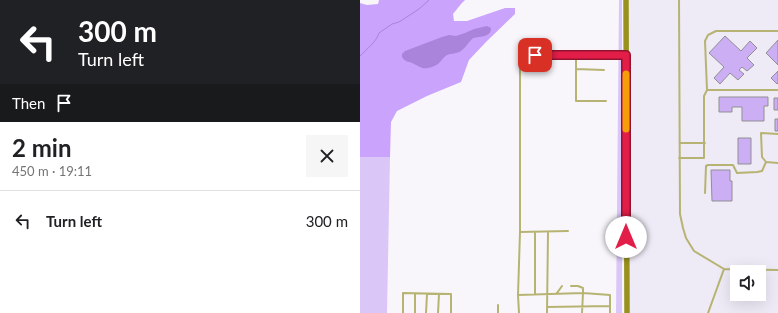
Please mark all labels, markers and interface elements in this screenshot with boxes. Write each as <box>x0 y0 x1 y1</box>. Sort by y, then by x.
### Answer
text: 300 m <box>78 14 157 48</box>
icon: left <box>12 16 64 68</box>
pin <box>518 38 552 72</box>
icon: arrive <box>524 44 546 66</box>
text: Turn left <box>78 48 144 70</box>
icon: arrive <box>53 92 75 114</box>
text: Then <box>12 94 45 112</box>
text: 2 min <box>12 133 72 162</box>
button: close <box>306 135 348 177</box>
text: 450 m · 19:11 <box>12 163 92 179</box>
icon: left <box>12 210 34 232</box>
text: Turn left <box>46 212 102 230</box>
text: 300 m <box>306 212 348 230</box>
position arrow <box>605 216 647 258</box>
map controls <box>730 265 766 301</box>
button: sound <box>730 265 766 301</box>

